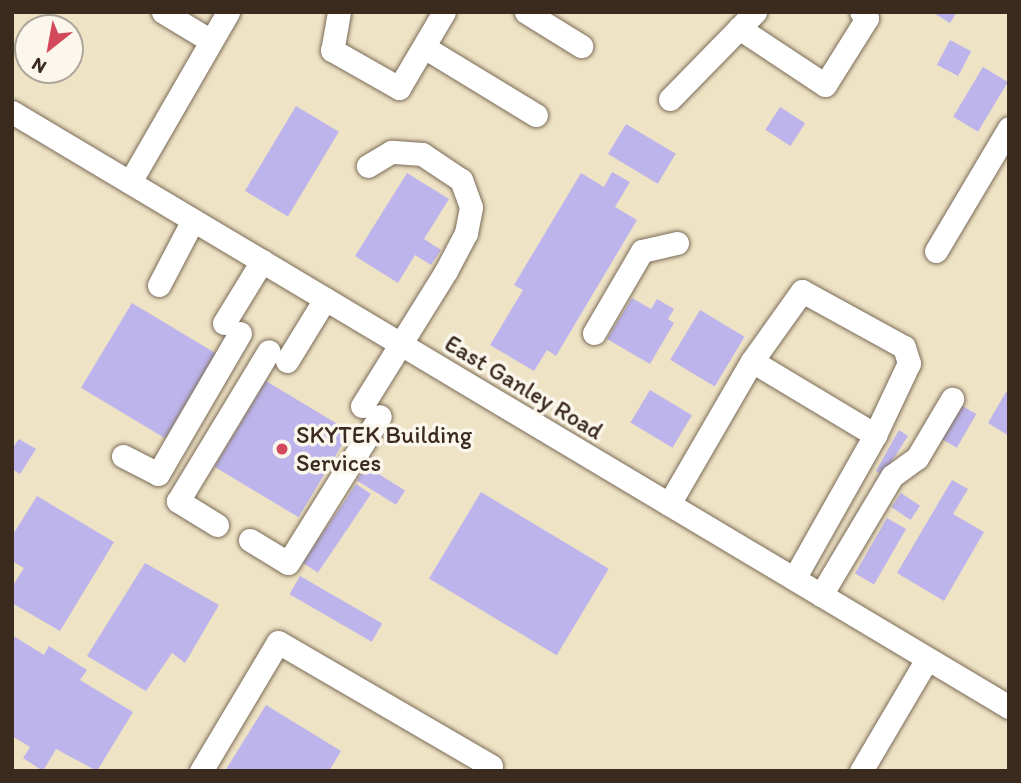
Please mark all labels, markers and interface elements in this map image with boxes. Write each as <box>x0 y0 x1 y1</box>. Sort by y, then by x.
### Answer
north arrow <box>14 14 84 84</box>
text: N <box>28 53 50 79</box>
street label: East Ganley Road <box>439 328 609 446</box>
place label: SKYTEK Building Services <box>296 421 472 477</box>
marker: SKYTEK Building Services <box>274 441 290 457</box>

